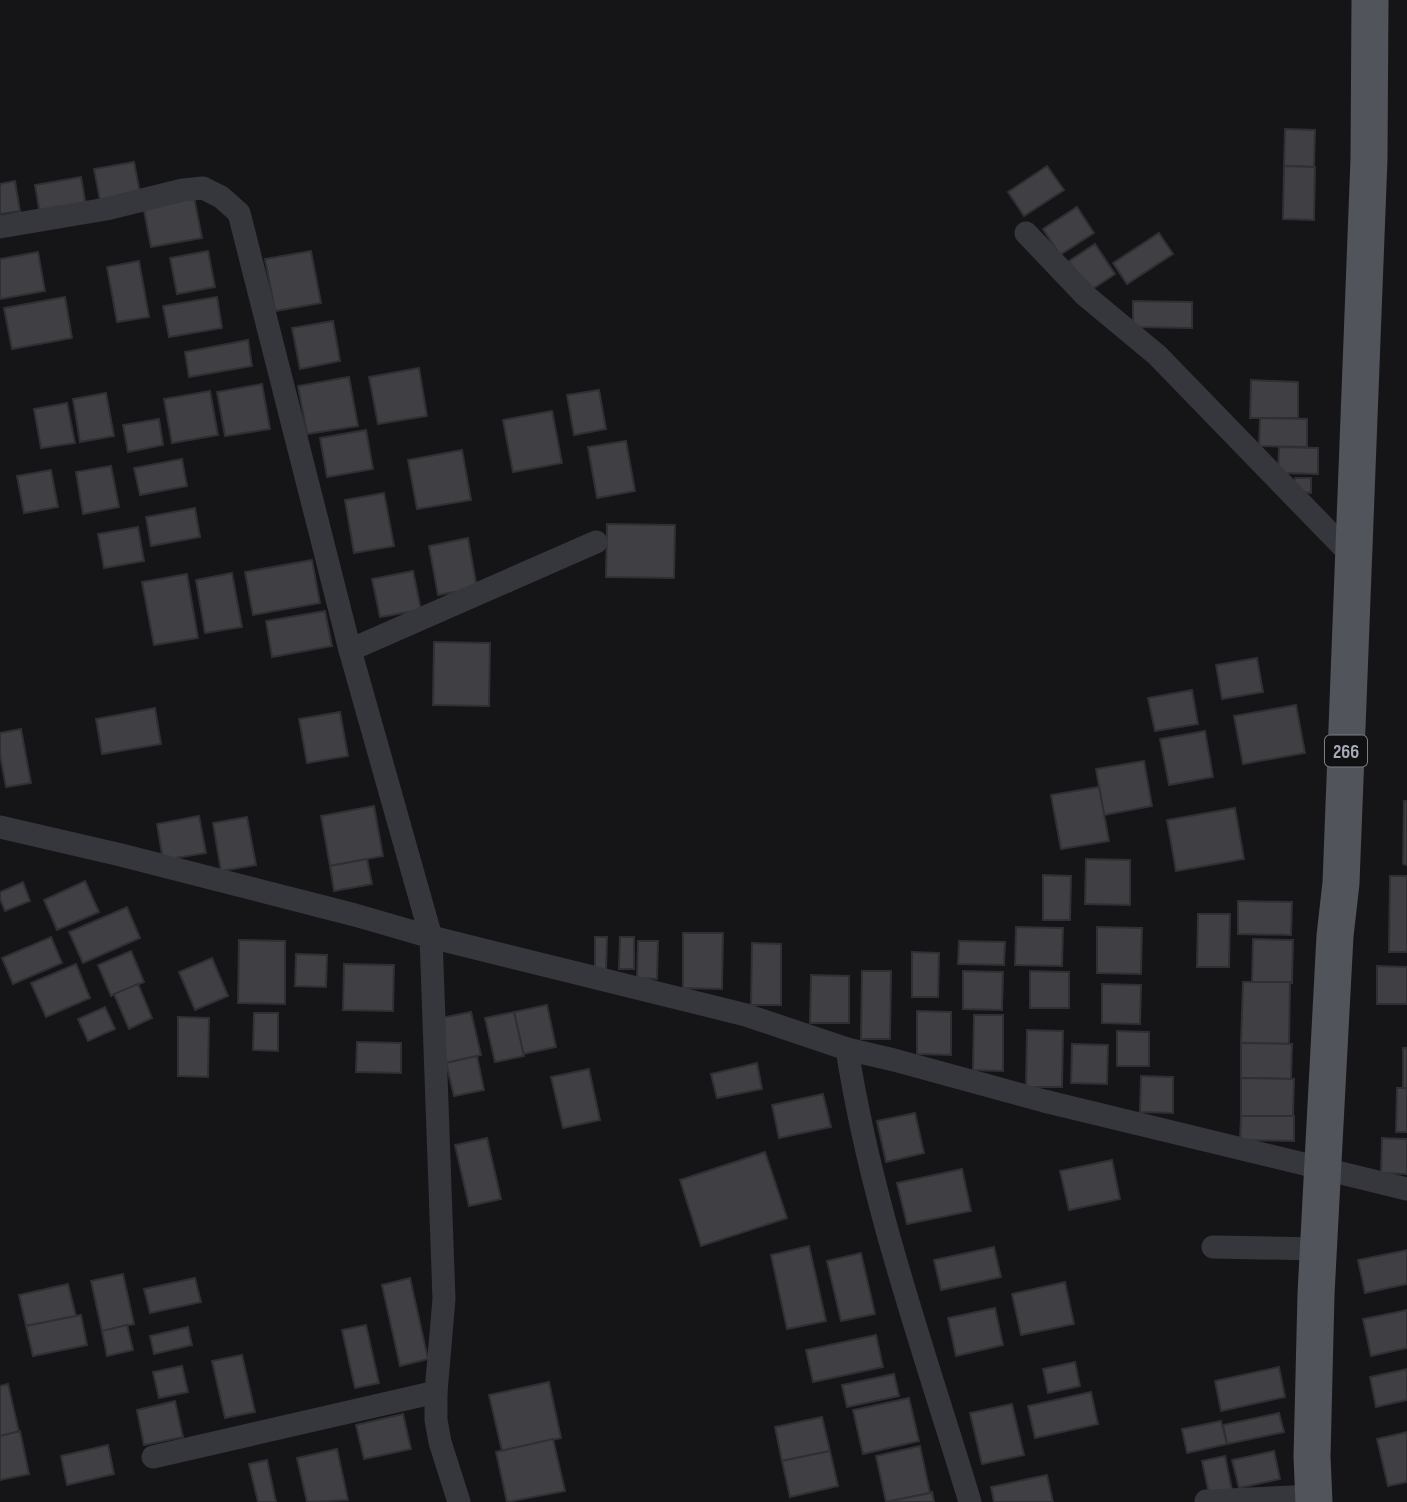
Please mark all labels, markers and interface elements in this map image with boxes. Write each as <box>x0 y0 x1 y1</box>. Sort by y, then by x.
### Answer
road number: 266 <box>1325 736 1367 766</box>

